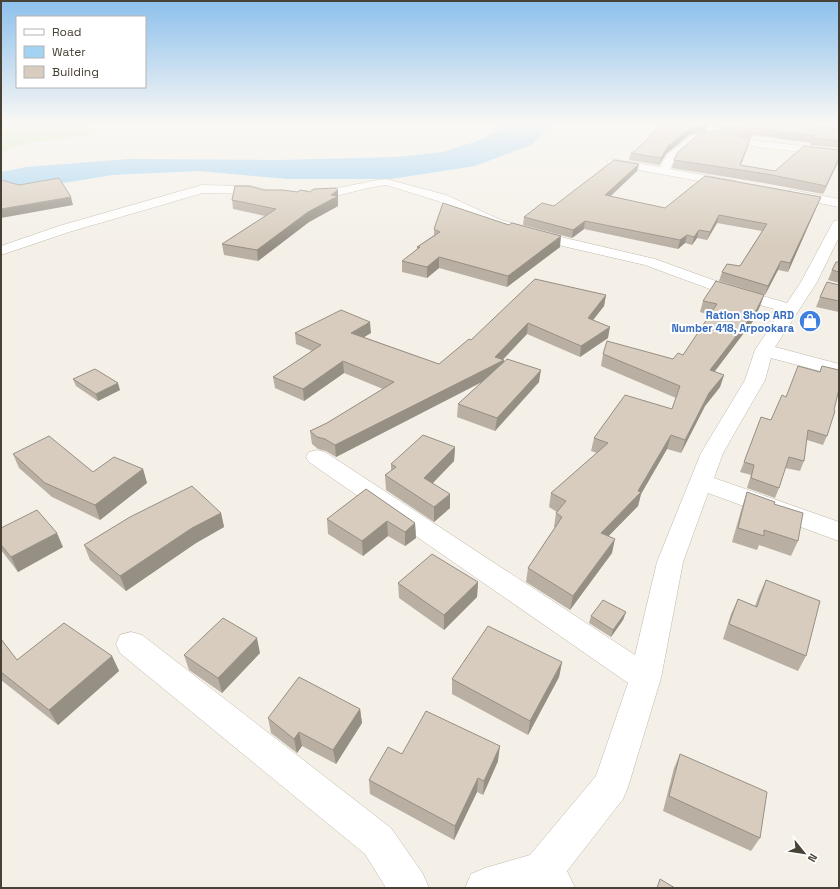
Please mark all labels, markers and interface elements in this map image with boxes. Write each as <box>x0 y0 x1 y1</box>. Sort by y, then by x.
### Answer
legend <box>16 16 146 88</box>
text: Road <box>52 24 81 40</box>
text: Water <box>52 44 86 60</box>
text: Building <box>52 64 99 80</box>
place label: Ration Shop ARD Number 418, Arpookara <box>671 308 795 335</box>
shop icon: Ration Shop ARD Number 418, Arpookara <box>797 308 823 334</box>
north arrow <box>784 833 824 873</box>
text: N <box>805 851 821 865</box>

